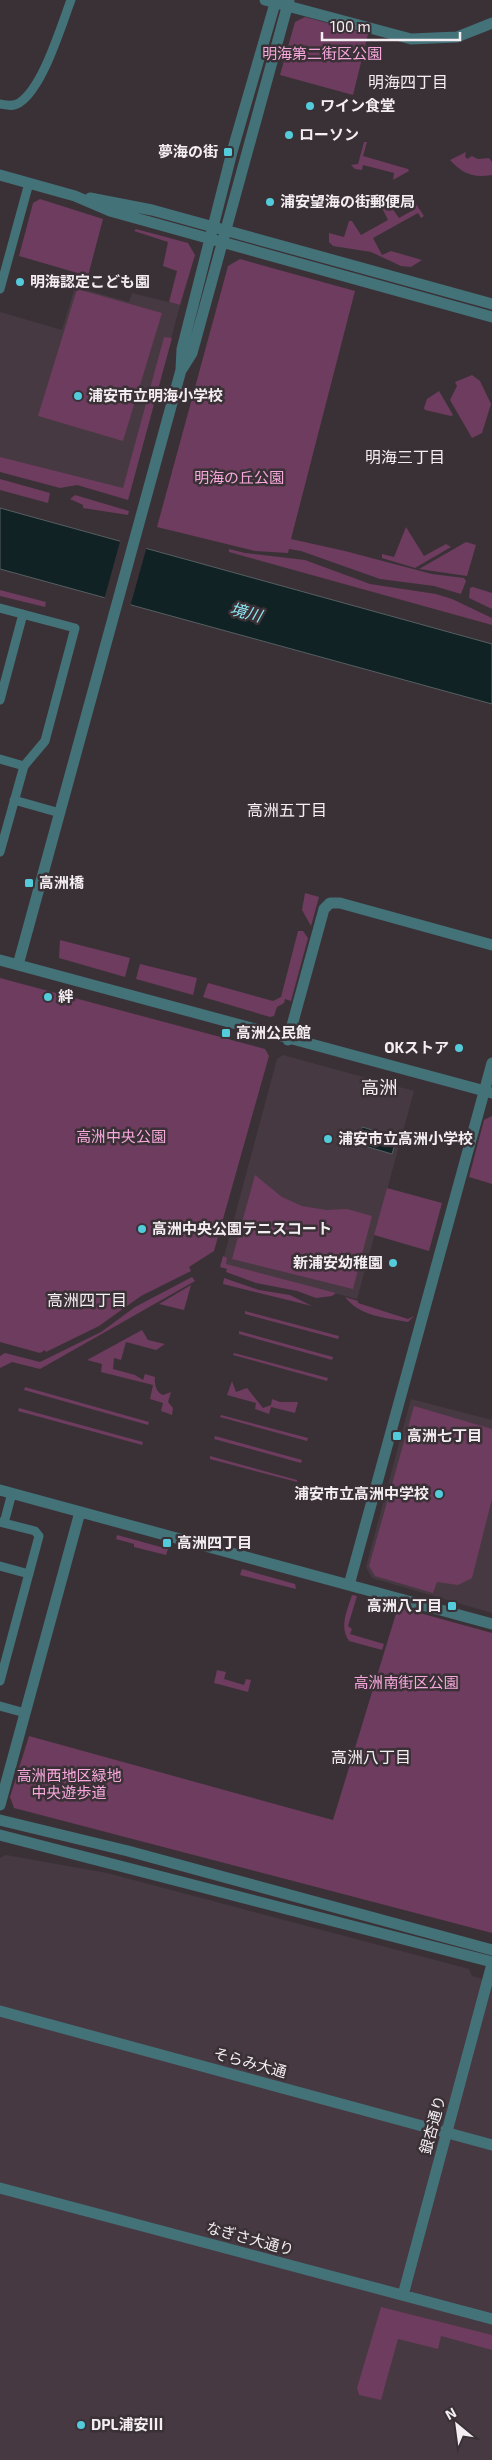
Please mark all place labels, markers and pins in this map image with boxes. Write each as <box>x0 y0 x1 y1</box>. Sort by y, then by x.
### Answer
place label: ワイン食堂 <box>320 96 395 114</box>
marker: ワイン食堂 <box>304 100 316 112</box>
place label: ローソン <box>299 125 359 143</box>
marker: ローソン <box>283 129 295 141</box>
place label: 夢海の街 <box>158 142 218 160</box>
marker: 夢海の街 <box>222 146 234 158</box>
place label: 浦安望海の街郵便局 <box>280 192 415 210</box>
marker: 浦安望海の街郵便局 <box>264 196 276 208</box>
place label: 明海認定こども園 <box>30 272 150 290</box>
marker: 明海認定こども園 <box>14 276 26 288</box>
place label: 浦安市立明海小学校 <box>88 386 223 404</box>
marker: 浦安市立明海小学校 <box>72 390 84 402</box>
place label: 高洲橋 <box>39 873 85 891</box>
marker: 高洲橋 <box>23 877 35 889</box>
place label: 絆 <box>58 987 74 1005</box>
marker: 絆 <box>42 991 54 1003</box>
place label: 高洲公民館 <box>236 1023 311 1041</box>
marker: 高洲公民館 <box>220 1027 232 1039</box>
place label: OKストア <box>384 1038 449 1056</box>
marker: OKストア <box>453 1042 465 1054</box>
place label: 浦安市立高洲小学校 <box>338 1129 473 1147</box>
marker: 浦安市立高洲小学校 <box>322 1133 334 1145</box>
place label: 高洲中央公園テニスコート <box>152 1219 332 1237</box>
marker: 高洲中央公園テニスコート <box>136 1223 148 1235</box>
place label: 新浦安幼稚園 <box>293 1253 383 1271</box>
marker: 新浦安幼稚園 <box>387 1257 399 1269</box>
place label: 高洲七丁目 <box>407 1426 482 1444</box>
marker: 高洲七丁目 <box>391 1430 403 1442</box>
place label: 浦安市立高洲中学校 <box>294 1484 429 1502</box>
marker: 浦安市立高洲中学校 <box>433 1488 445 1500</box>
place label: 高洲四丁目 <box>177 1533 252 1551</box>
marker: 高洲四丁目 <box>161 1537 173 1549</box>
place label: 高洲八丁目 <box>367 1596 442 1614</box>
marker: 高洲八丁目 <box>446 1600 458 1612</box>
place label: DPL浦安Ⅲ <box>91 2415 164 2433</box>
marker: DPL浦安Ⅲ <box>75 2419 87 2431</box>

